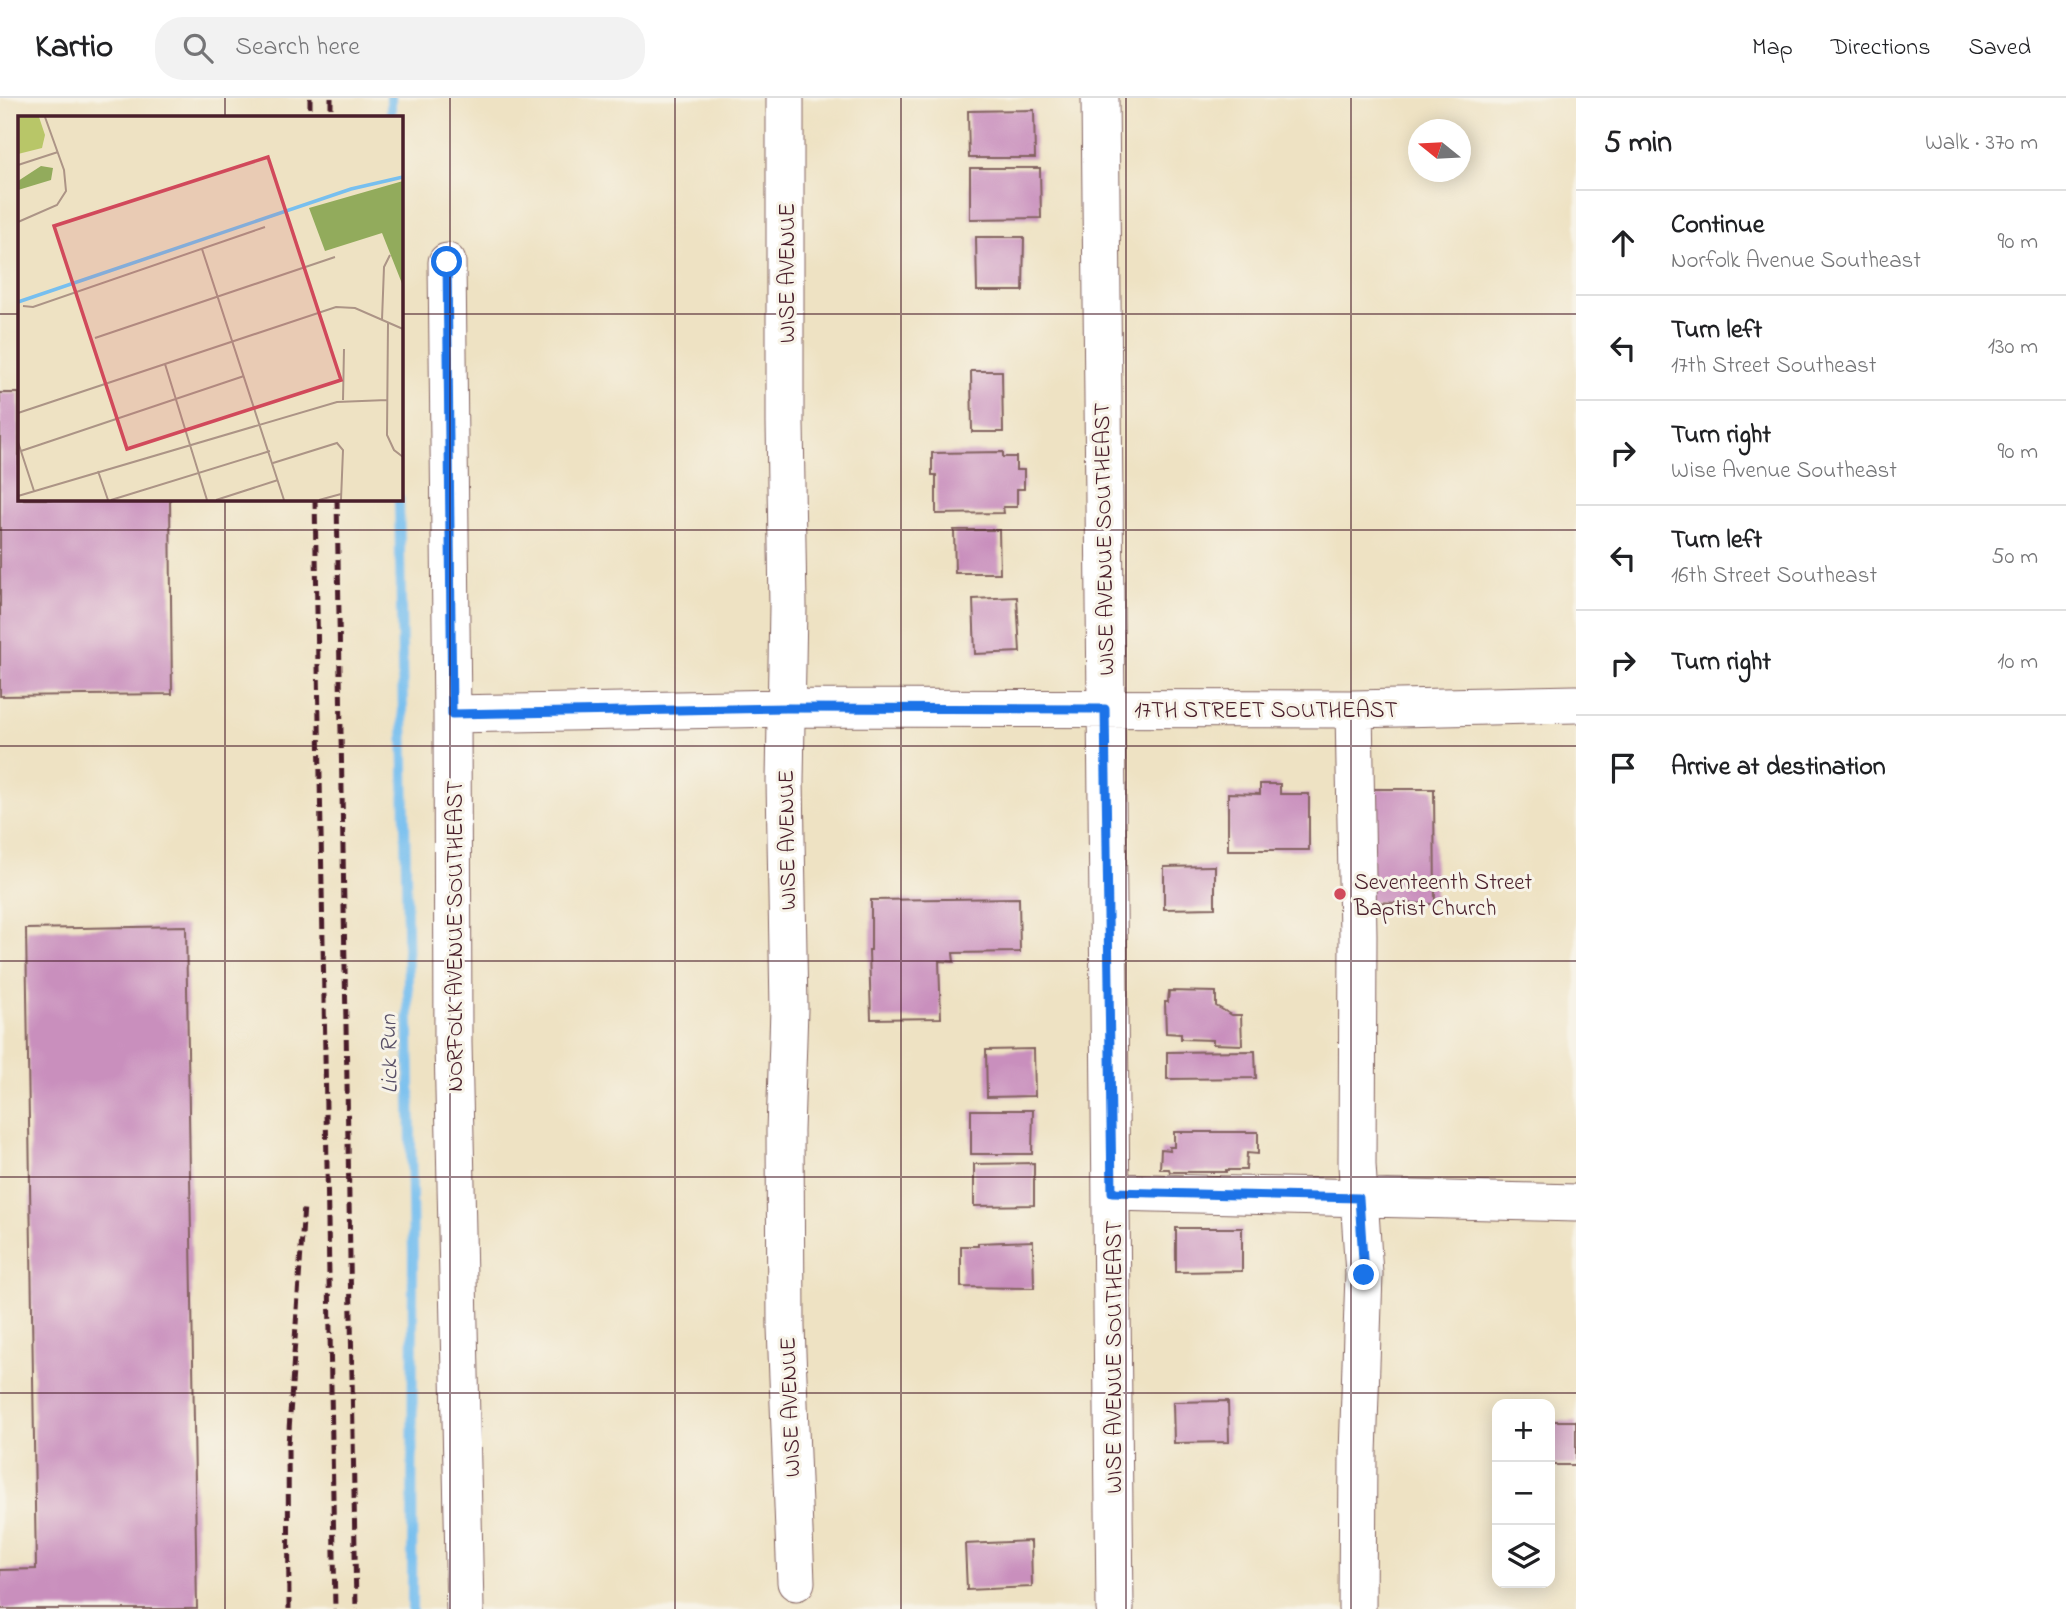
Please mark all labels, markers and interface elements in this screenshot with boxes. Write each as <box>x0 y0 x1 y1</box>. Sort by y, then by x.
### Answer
search box <box>155 17 645 80</box>
text: Kartio <box>35 24 113 72</box>
icon: search <box>179 29 217 67</box>
text: Search here <box>235 29 360 67</box>
text: Map <box>1752 31 1793 66</box>
text: Directions <box>1831 31 1930 66</box>
text: Saved <box>1968 31 2031 66</box>
inset map <box>18 116 402 500</box>
north arrow <box>1408 119 1471 182</box>
text: 5 min <box>1604 122 1672 166</box>
text: Walk · 370 m <box>1925 127 2038 160</box>
street label: WISE AVENUE <box>772 203 805 343</box>
text: Continue <box>1671 207 1764 245</box>
icon: ahead <box>1604 224 1642 262</box>
text: 90 m <box>1998 226 2038 259</box>
text: Norfolk Avenue Southeast <box>1671 245 1921 278</box>
route start <box>431 246 462 277</box>
text: Turn left <box>1671 312 1762 350</box>
icon: left <box>1604 329 1642 367</box>
text: 130 m <box>1988 331 2038 364</box>
text: 17th Street Southeast <box>1671 350 1877 383</box>
street label: WISE AVENUE SOUTHEAST <box>1087 402 1124 676</box>
text: Turn right <box>1671 417 1771 455</box>
icon: right <box>1604 434 1642 472</box>
text: 90 m <box>1998 436 2038 469</box>
text: Wise Avenue Southeast <box>1671 455 1897 488</box>
text: Turn left <box>1671 522 1762 560</box>
icon: left <box>1604 539 1642 577</box>
text: 50 m <box>1991 541 2038 574</box>
text: 16th Street Southeast <box>1671 560 1877 593</box>
icon: right <box>1604 644 1642 682</box>
text: Turn right <box>1671 644 1771 682</box>
text: 10 m <box>1997 646 2038 679</box>
street label: 17TH STREET SOUTHEAST <box>1134 695 1398 728</box>
icon: arrive <box>1604 749 1642 787</box>
text: Arrive at destination <box>1671 749 1886 787</box>
street label: WISE AVENUE <box>771 769 806 911</box>
street label: NORFOLK AVENUE SOUTHEAST <box>440 780 473 1092</box>
place label: Seventeenth Street Baptist Church <box>1353 867 1533 926</box>
marker: Seventeenth Street Baptist Church <box>1332 886 1348 902</box>
water label: Lick Run <box>372 1013 409 1094</box>
street label: WISE AVENUE SOUTHEAST <box>1099 1220 1132 1494</box>
route end <box>1348 1259 1379 1290</box>
street label: WISE AVENUE <box>773 1336 810 1478</box>
map controls <box>1492 1399 1555 1588</box>
button: + <box>1492 1399 1555 1462</box>
button: − <box>1492 1462 1555 1525</box>
button: layers <box>1492 1525 1555 1588</box>

